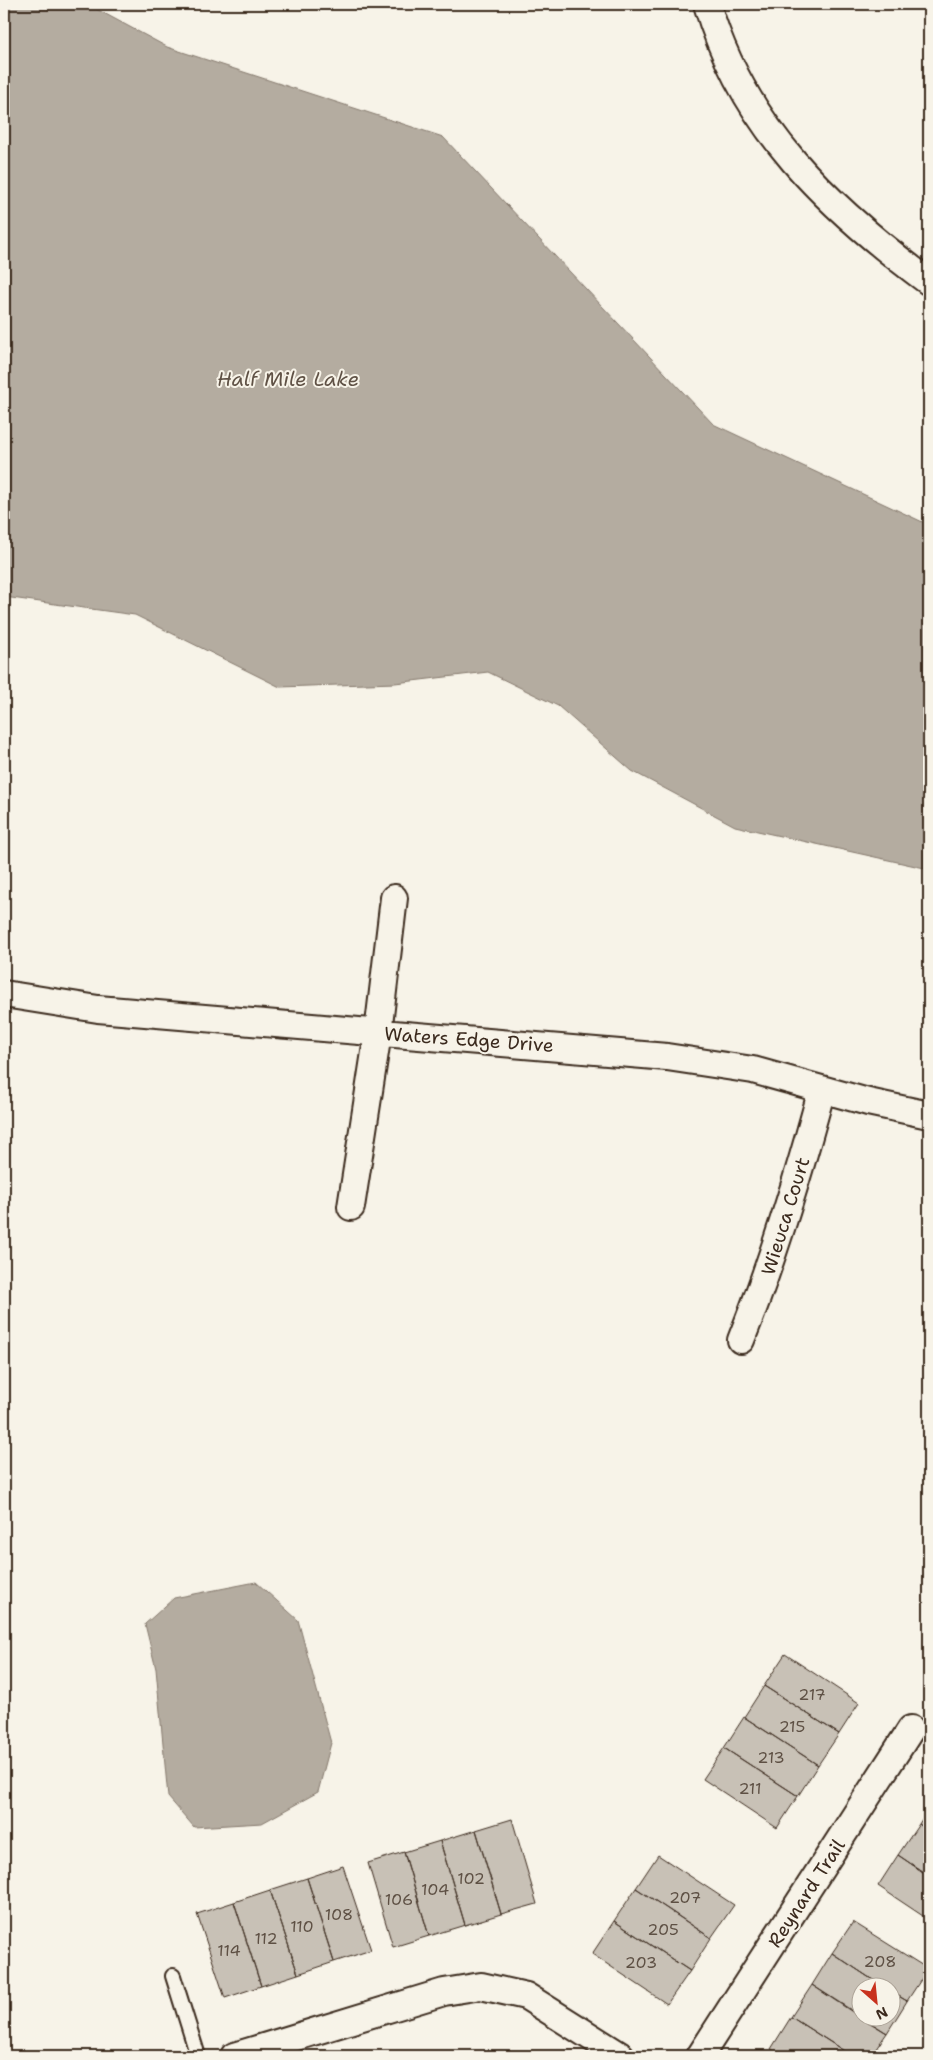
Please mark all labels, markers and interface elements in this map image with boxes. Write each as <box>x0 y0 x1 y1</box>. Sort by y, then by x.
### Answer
water label: Half Mile Lake <box>217 366 359 392</box>
street label: Waters Edge Drive <box>383 1021 554 1058</box>
street label: Wieuca Court <box>756 1154 815 1278</box>
house number: 217 <box>798 1684 826 1705</box>
house number: 215 <box>779 1716 805 1737</box>
house number: 213 <box>757 1747 785 1768</box>
house number: 211 <box>738 1778 762 1799</box>
street label: Reynard Trail <box>762 1834 851 1952</box>
house number: 102 <box>457 1868 485 1889</box>
house number: 104 <box>421 1879 449 1900</box>
house number: 207 <box>669 1887 701 1908</box>
house number: 106 <box>385 1889 413 1910</box>
house number: 108 <box>325 1904 353 1925</box>
house number: 110 <box>290 1916 314 1937</box>
house number: 205 <box>647 1919 679 1940</box>
house number: 112 <box>254 1928 278 1949</box>
house number: 114 <box>217 1940 241 1961</box>
house number: 208 <box>864 1951 896 1972</box>
house number: 203 <box>625 1952 657 1973</box>
north arrow <box>850 1978 900 2028</box>
text: N <box>873 2003 891 2024</box>

